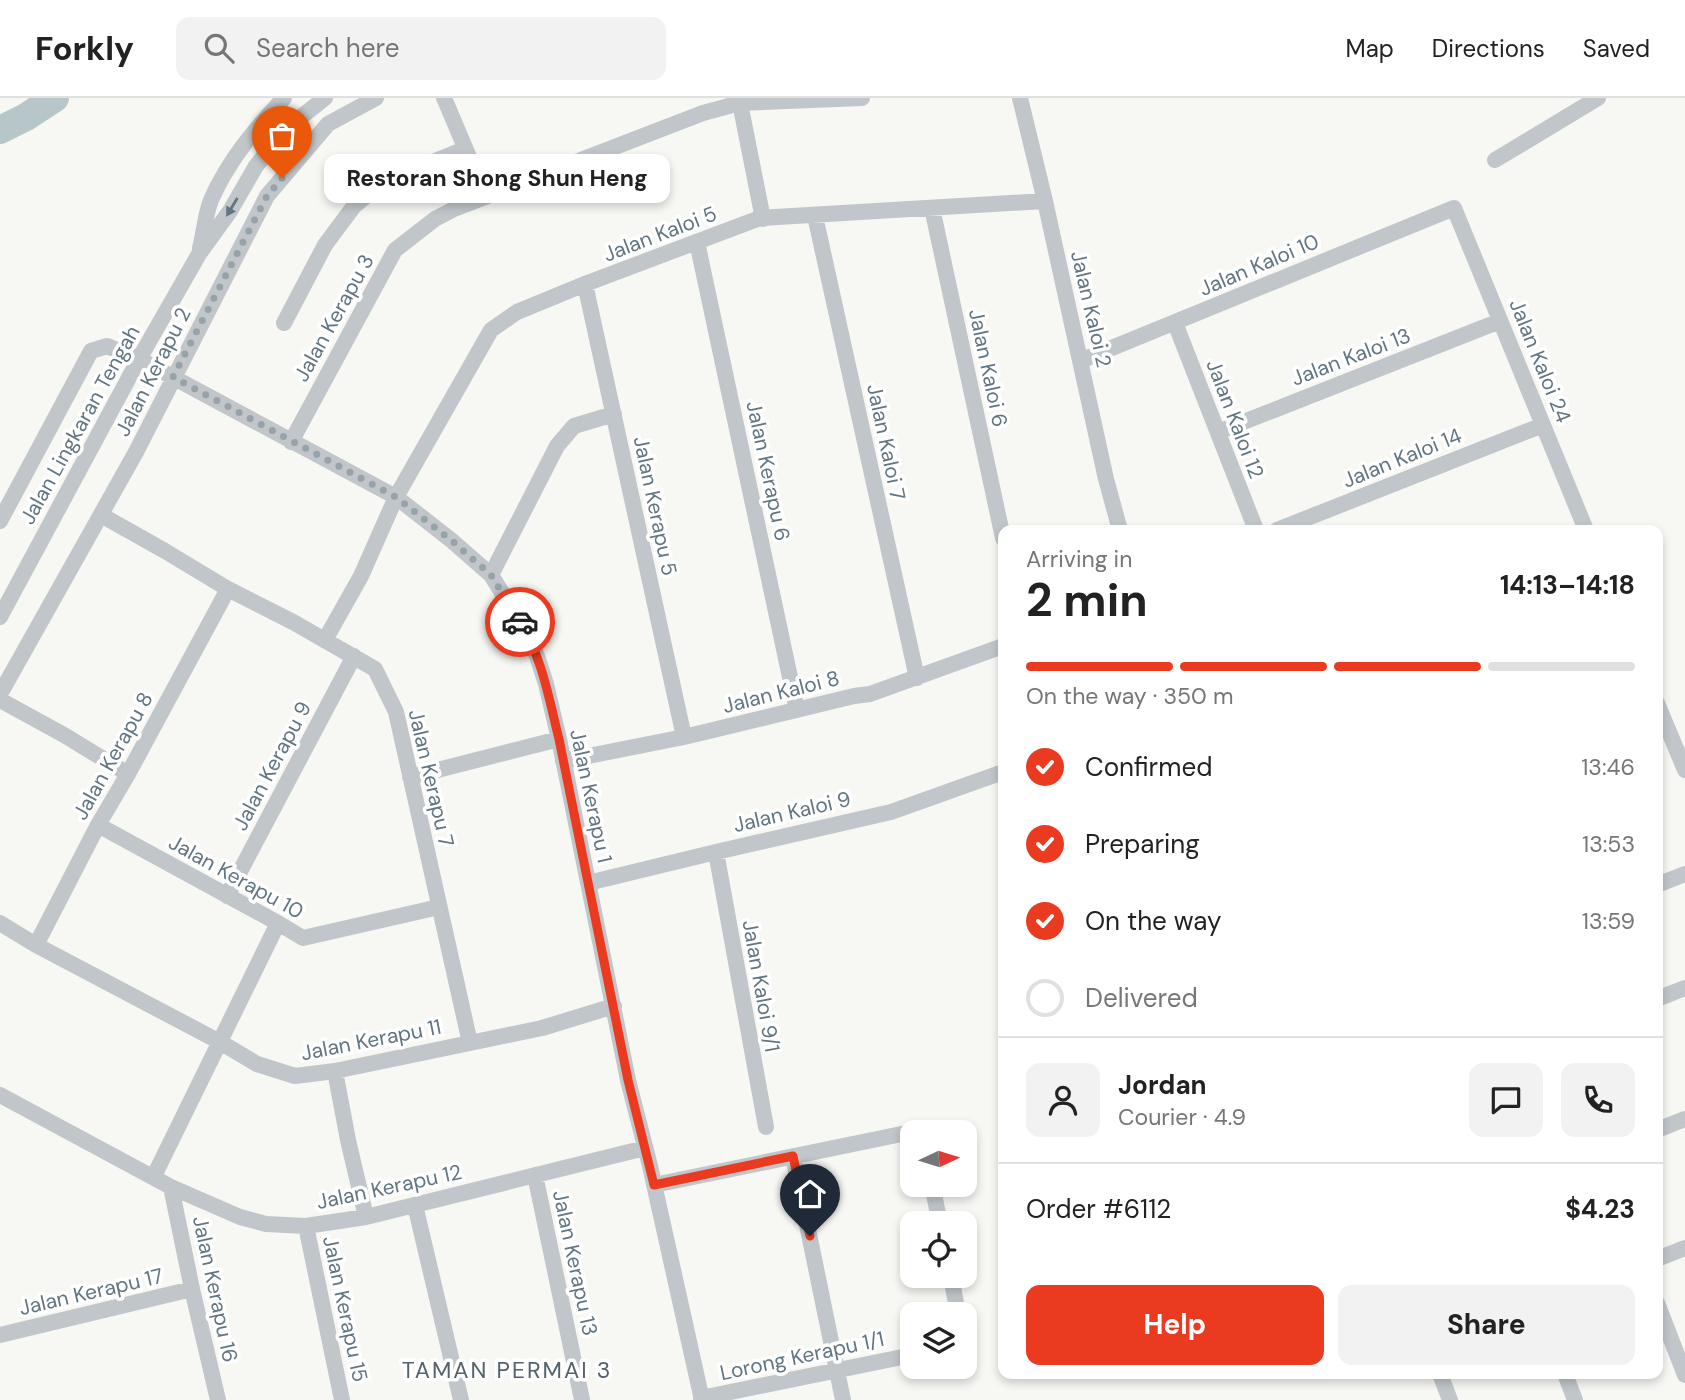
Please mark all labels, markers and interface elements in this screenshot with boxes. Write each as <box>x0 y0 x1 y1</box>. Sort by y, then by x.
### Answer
search box <box>176 17 666 80</box>
text: Forkly <box>35 27 134 70</box>
icon: search <box>200 29 238 67</box>
text: Search here <box>256 31 399 65</box>
text: Map <box>1346 33 1394 64</box>
text: Directions <box>1432 33 1545 64</box>
text: Saved <box>1583 33 1650 64</box>
pin <box>252 106 312 178</box>
icon: bag <box>263 117 301 155</box>
callout: Restoran Shong Shun Heng <box>324 154 670 202</box>
text: Restoran Shong Shun Heng <box>346 163 648 193</box>
one-way arrow <box>225 198 238 217</box>
street label: Jalan Kaloi 5 <box>599 200 721 268</box>
street label: Jalan Kaloi 10 <box>1195 227 1323 303</box>
street label: Jalan Kaloi 2 <box>1064 248 1118 370</box>
street label: Jalan Kerapu 3 <box>287 249 381 387</box>
street label: Jalan Kaloi 24 <box>1502 295 1578 427</box>
street label: Jalan Kerapu 2 <box>108 303 198 441</box>
street label: Jalan Kaloi 6 <box>962 306 1014 430</box>
street label: Jalan Lingkaran Tengah <box>14 321 146 529</box>
street label: Jalan Kaloi 13 <box>1287 321 1415 393</box>
street label: Jalan Kaloi 12 <box>1199 355 1271 483</box>
street label: Jalan Kaloi 7 <box>860 381 912 503</box>
street label: Jalan Kerapu 6 <box>740 398 796 544</box>
street label: Jalan Kaloi 14 <box>1338 421 1466 495</box>
street label: Jalan Kerapu 5 <box>627 434 683 578</box>
text: Arriving in <box>1026 544 1132 574</box>
text: 14:13–14:18 <box>1500 568 1635 602</box>
text: 2 min <box>1026 570 1148 630</box>
courier <box>485 587 555 657</box>
icon: car <box>501 603 539 641</box>
street label: Jalan Kaloi 8 <box>720 664 842 720</box>
text: On the way · 350 m <box>1026 681 1233 711</box>
street label: Jalan Kerapu 8 <box>66 687 160 825</box>
street label: Jalan Kerapu 9 <box>226 697 318 835</box>
street label: Jalan Kerapu 7 <box>402 706 460 850</box>
street label: Jalan Kerapu 1 <box>563 727 619 865</box>
icon: check <box>1026 748 1064 786</box>
text: Confirmed <box>1085 750 1212 784</box>
text: 13:46 <box>1581 752 1635 782</box>
street label: Jalan Kaloi 9 <box>730 785 854 839</box>
icon: check <box>1026 825 1064 863</box>
text: Preparing <box>1085 827 1200 861</box>
street label: Jalan Kerapu 10 <box>164 828 308 926</box>
text: 13:53 <box>1582 829 1635 859</box>
icon: check <box>1026 902 1064 940</box>
text: On the way <box>1085 904 1221 938</box>
text: 13:59 <box>1582 906 1635 936</box>
street label: Jalan Kaloi 9/1 <box>736 918 786 1054</box>
text: Delivered <box>1085 981 1198 1015</box>
street label: Jalan Kerapu 11 <box>299 1013 443 1067</box>
button: person <box>1026 1063 1100 1137</box>
button: chat <box>1469 1063 1543 1137</box>
button: phone <box>1561 1063 1635 1137</box>
text: Jordan <box>1118 1068 1207 1102</box>
text: Courier · 4.9 <box>1118 1102 1246 1132</box>
north arrow <box>900 1120 976 1197</box>
map controls <box>900 1120 977 1379</box>
street label: Jalan Kerapu 12 <box>314 1158 464 1216</box>
pin <box>780 1164 840 1236</box>
icon: home <box>791 1175 829 1213</box>
street label: Jalan Kerapu 13 <box>546 1188 604 1338</box>
text: Order #6112 <box>1026 1192 1171 1226</box>
text: $4.23 <box>1565 1192 1635 1226</box>
button: locate <box>900 1211 977 1288</box>
street label: Jalan Kerapu 16 <box>186 1213 244 1365</box>
street label: Jalan Kerapu 15 <box>316 1233 374 1385</box>
street label: Jalan Kerapu 17 <box>16 1262 166 1322</box>
button: Help <box>1026 1285 1324 1365</box>
button: Share <box>1338 1285 1635 1365</box>
button: layers <box>900 1302 977 1379</box>
street label: Lorong Kerapu 1/1 <box>717 1325 887 1387</box>
district label: TAMAN PERMAI 3 <box>402 1355 612 1385</box>

